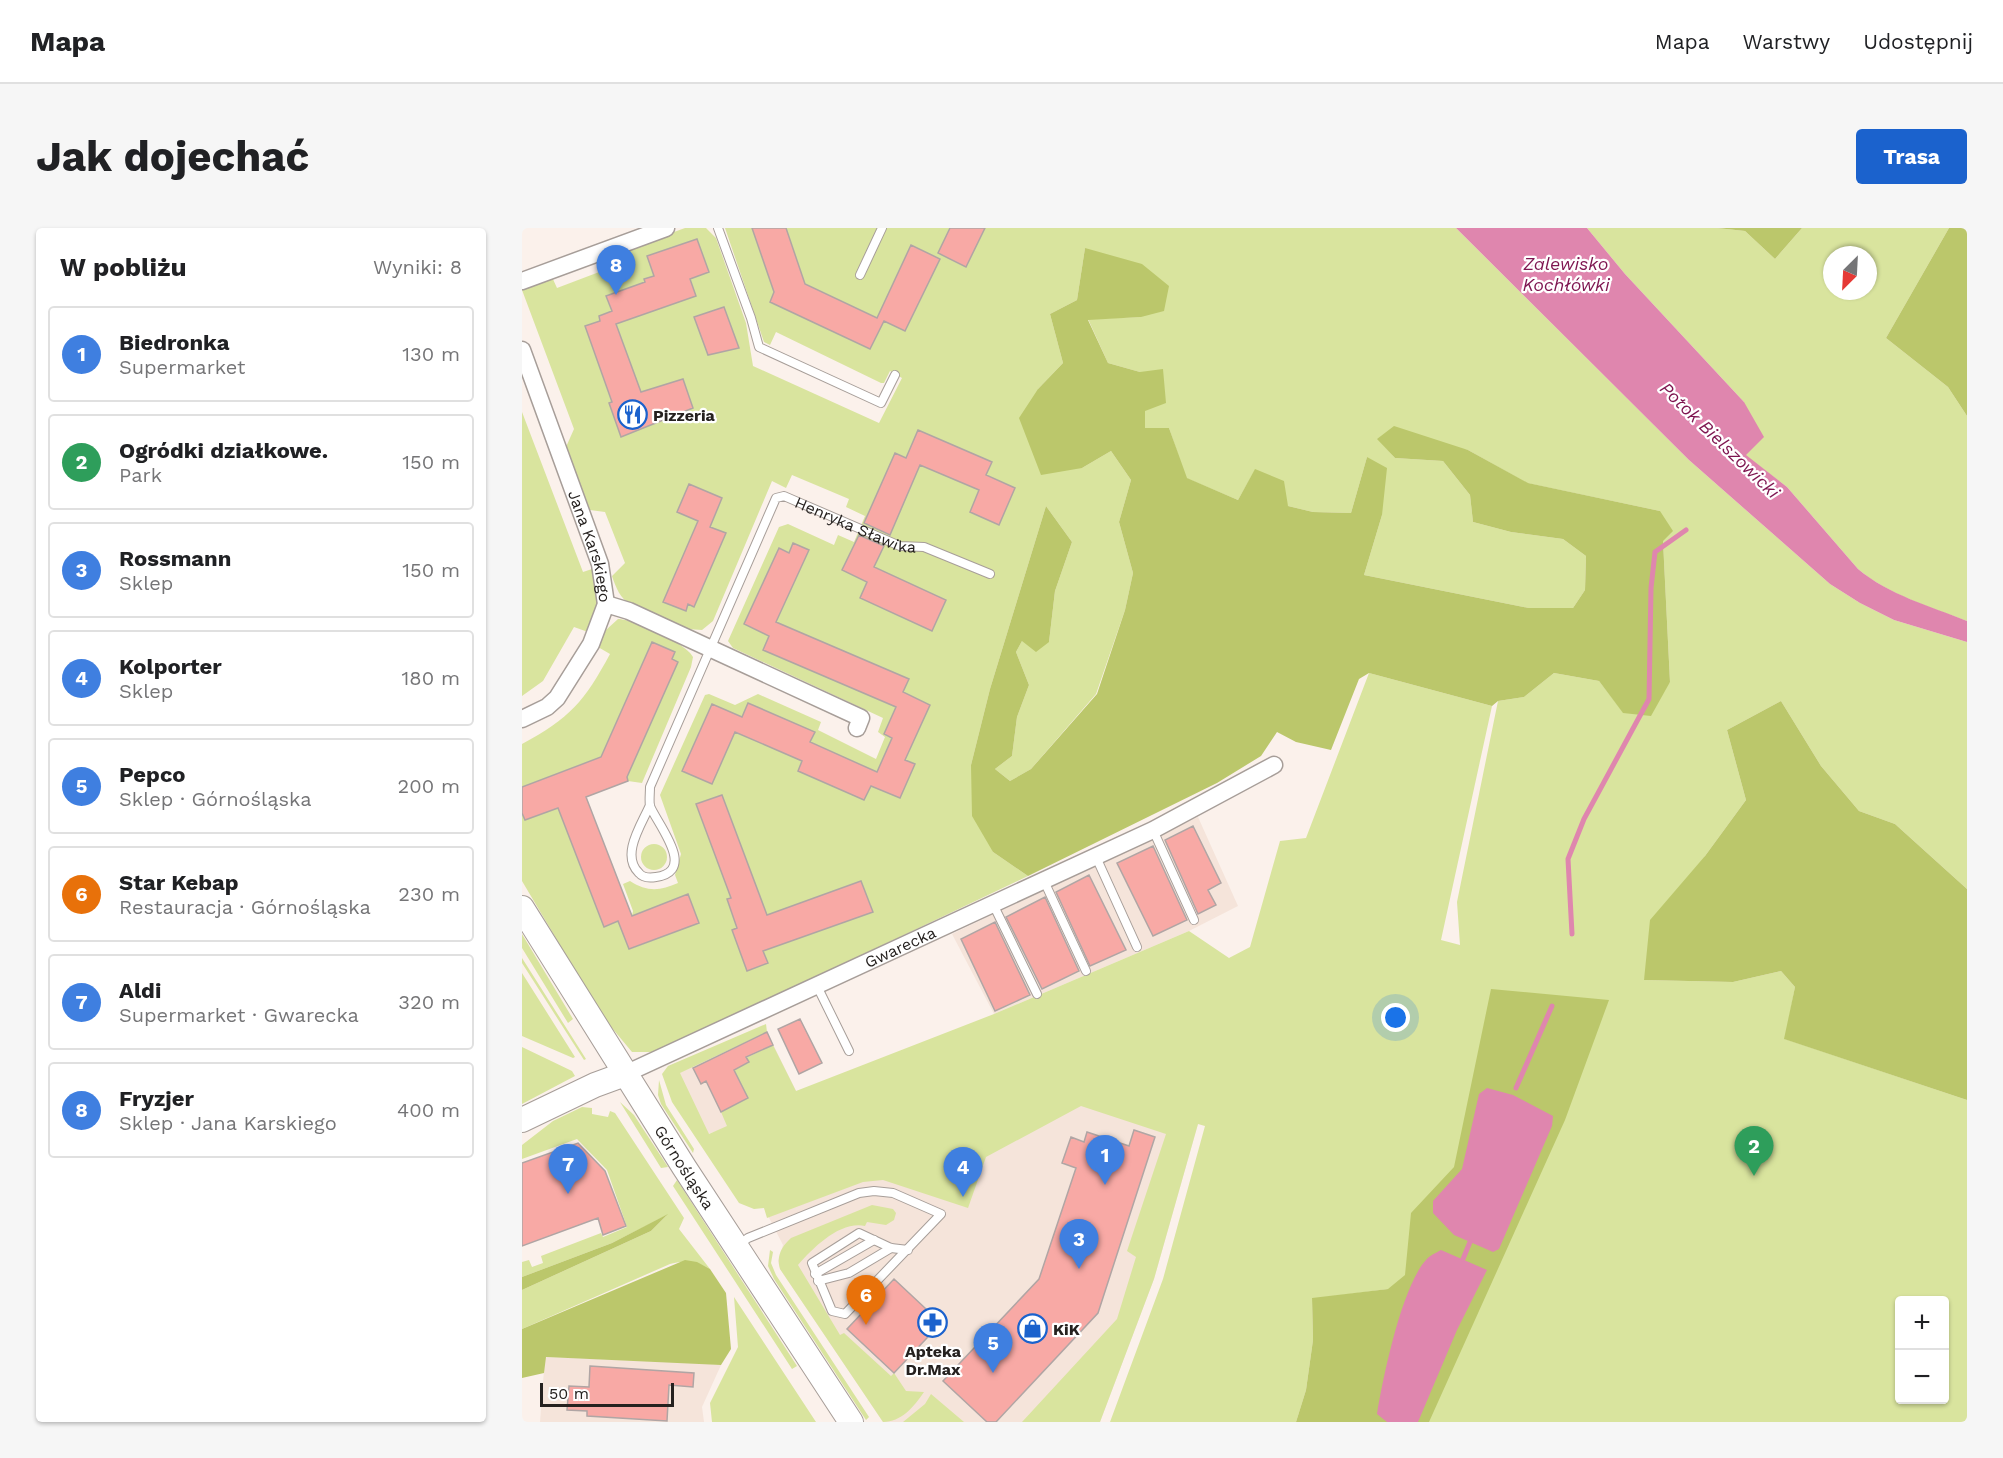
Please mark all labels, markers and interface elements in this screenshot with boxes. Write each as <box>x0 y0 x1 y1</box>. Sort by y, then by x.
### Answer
text: Mapa <box>30 25 105 58</box>
text: Mapa <box>1655 29 1710 54</box>
text: Warstwy <box>1743 29 1830 54</box>
text: Udostępnij <box>1863 29 1973 54</box>
button: Trasa <box>1856 129 1967 184</box>
text: Jak dojechać <box>36 132 309 181</box>
pin: 8 <box>596 245 635 295</box>
north arrow <box>1823 246 1877 300</box>
text: W pobliżu <box>60 252 187 282</box>
water label: Zalewisko Kochłówki <box>1522 253 1611 295</box>
text: Wyniki: 8 <box>373 255 462 279</box>
text: Biedronka <box>119 330 229 355</box>
text: 1 <box>77 342 86 366</box>
text: 130 m <box>402 342 460 366</box>
text: Supermarket <box>119 355 245 379</box>
water label: Potok Bielszowicki <box>1656 378 1785 503</box>
restaurant icon: Pizzeria <box>616 399 648 431</box>
place label: Pizzeria <box>653 406 716 425</box>
text: Ogródki działkowe. <box>119 438 328 463</box>
text: 2 <box>76 450 87 474</box>
text: 150 m <box>402 450 460 474</box>
text: Park <box>119 463 162 487</box>
street label: Jana Karskiego <box>564 487 615 604</box>
street label: Henryka Sławika <box>792 492 916 556</box>
text: Rossmann <box>119 546 231 571</box>
text: 3 <box>76 558 87 582</box>
text: 150 m <box>402 558 460 582</box>
text: Sklep <box>119 571 173 595</box>
text: Kolporter <box>119 654 222 679</box>
text: 4 <box>75 666 88 690</box>
text: 180 m <box>402 666 460 690</box>
text: Sklep <box>119 679 173 703</box>
text: Pepco <box>119 762 186 787</box>
text: 5 <box>76 774 87 798</box>
text: 200 m <box>398 774 460 798</box>
text: Sklep · Górnośląska <box>119 787 312 811</box>
text: Star Kebap <box>119 870 238 895</box>
text: 6 <box>75 882 88 906</box>
text: 230 m <box>398 882 460 906</box>
text: Restauracja · Górnośląska <box>119 895 371 919</box>
street label: Gwarecka <box>861 922 939 972</box>
text: Aldi <box>119 978 161 1003</box>
text: 7 <box>75 990 88 1014</box>
text: 320 m <box>398 990 460 1014</box>
text: Supermarket · Gwarecka <box>119 1003 359 1027</box>
your location <box>1381 1003 1410 1032</box>
text: Fryzjer <box>119 1086 194 1111</box>
text: 8 <box>75 1098 88 1122</box>
text: 400 m <box>397 1098 460 1122</box>
text: Sklep · Jana Karskiego <box>119 1111 337 1135</box>
street label: Górnośląska <box>651 1122 719 1213</box>
pin: 2 <box>1734 1126 1774 1176</box>
pin: 1 <box>1086 1136 1124 1185</box>
pin: 7 <box>548 1144 588 1194</box>
pin: 4 <box>944 1148 982 1197</box>
pin: 3 <box>1060 1220 1098 1269</box>
pin: 6 <box>846 1276 886 1325</box>
map controls <box>1895 1296 1949 1404</box>
button: + <box>1895 1296 1949 1350</box>
pharmacy icon: Apteka Dr.Max <box>917 1307 949 1339</box>
shop icon: KiK <box>1016 1313 1048 1345</box>
place label: KiK <box>1053 1320 1080 1339</box>
pin: 5 <box>974 1324 1012 1373</box>
place label: Apteka Dr.Max <box>905 1342 962 1379</box>
button: − <box>1895 1350 1949 1404</box>
scale bar <box>540 1380 674 1408</box>
text: 50 m <box>549 1384 589 1403</box>

